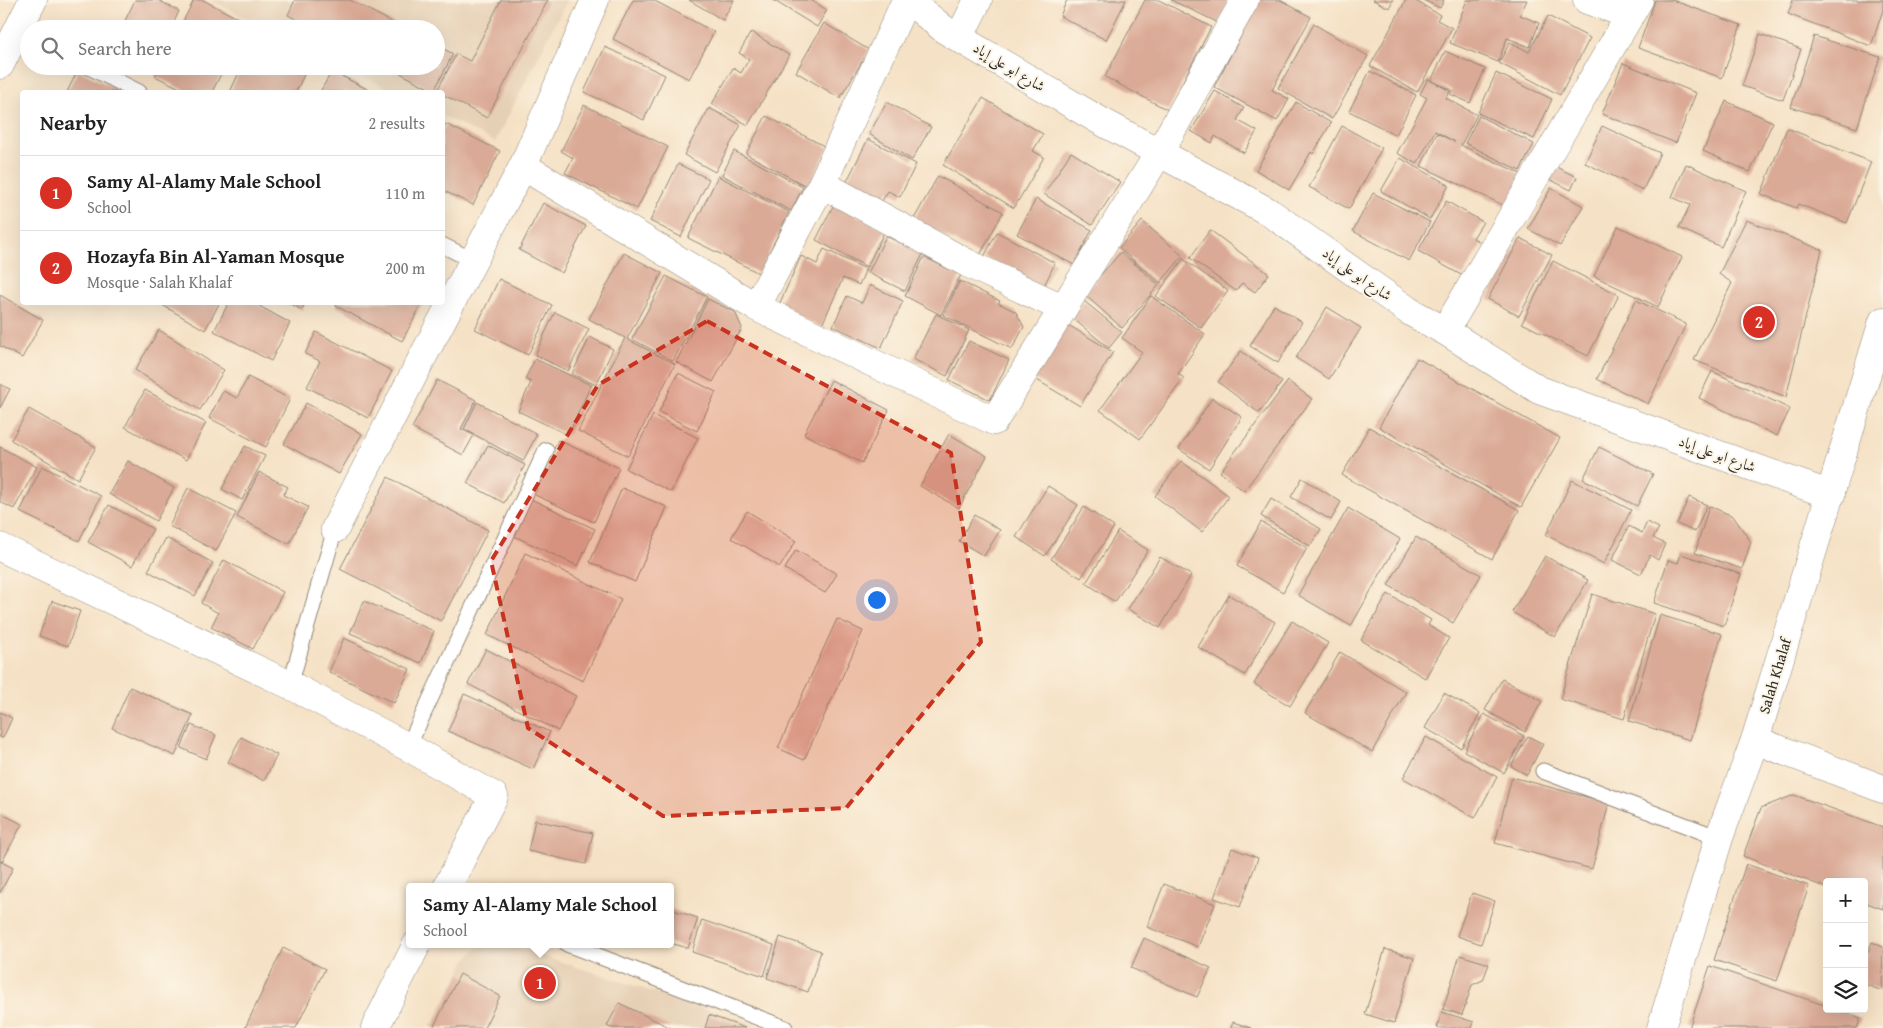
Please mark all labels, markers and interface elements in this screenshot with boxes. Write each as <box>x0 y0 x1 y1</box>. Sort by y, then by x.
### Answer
search box <box>20 20 445 75</box>
icon: search <box>38 34 66 62</box>
text: Search here <box>78 34 172 62</box>
street label: شارع ابو على إياد <box>968 37 1049 99</box>
text: Nearby <box>40 107 107 138</box>
text: 2 results <box>368 111 425 135</box>
text: Samy Al-Alamy Male School <box>87 167 321 195</box>
text: 1 <box>52 181 60 205</box>
text: 110 m <box>385 181 425 205</box>
text: School <box>87 195 131 219</box>
text: Hozayfa Bin Al-Yaman Mosque <box>87 242 345 270</box>
street label: شارع ابو على إياد <box>1317 242 1396 308</box>
text: 2 <box>52 256 60 280</box>
text: 200 m <box>385 256 425 280</box>
text: Mosque · Salah Khalaf <box>87 270 232 294</box>
pin: 2 <box>1743 303 1775 341</box>
street label: شارع ابو على إياد <box>1675 430 1759 480</box>
your location <box>864 587 890 613</box>
street label: Salah Khalaf <box>1753 633 1797 716</box>
map controls <box>1823 878 1868 1013</box>
button: + <box>1823 878 1868 923</box>
popup <box>406 883 674 948</box>
text: Samy Al-Alamy Male School <box>423 890 657 918</box>
text: School <box>423 918 467 942</box>
button: − <box>1823 923 1868 968</box>
pin: 1 <box>524 964 556 1002</box>
button: layers <box>1823 968 1868 1013</box>

